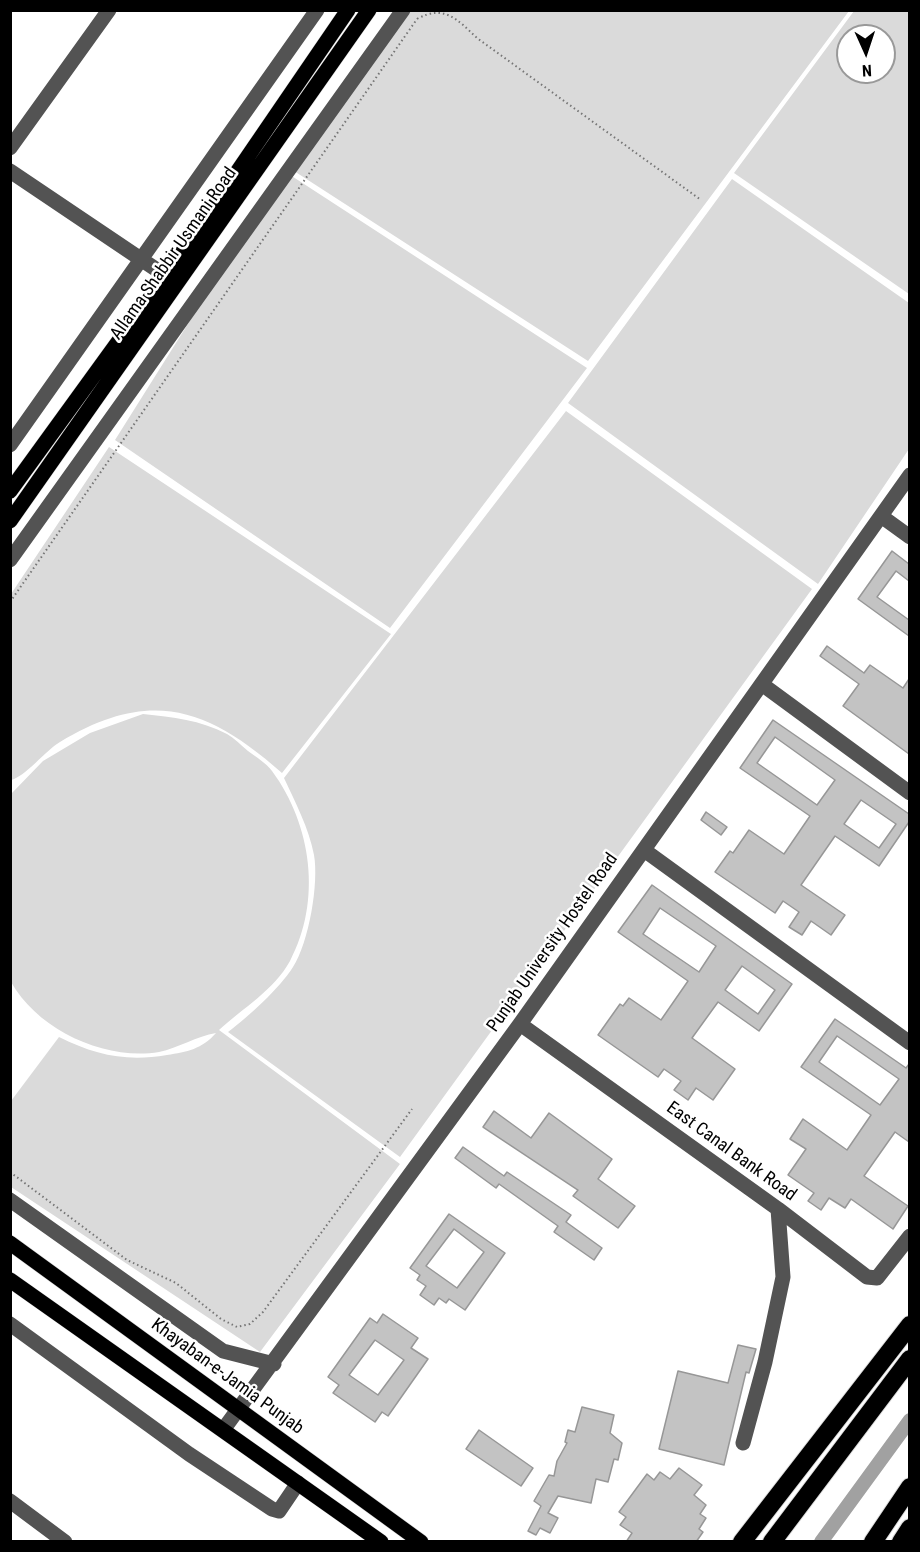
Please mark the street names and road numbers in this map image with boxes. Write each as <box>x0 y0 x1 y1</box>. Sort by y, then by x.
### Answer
street label: Allama Shabbir Usmani Road <box>106 164 242 344</box>
street label: Punjab University Hostel Road <box>483 849 623 1037</box>
street label: East Canal Bank Road <box>662 1098 800 1206</box>
street label: Khayaban-e-Jamia Punjab <box>147 1314 307 1440</box>

